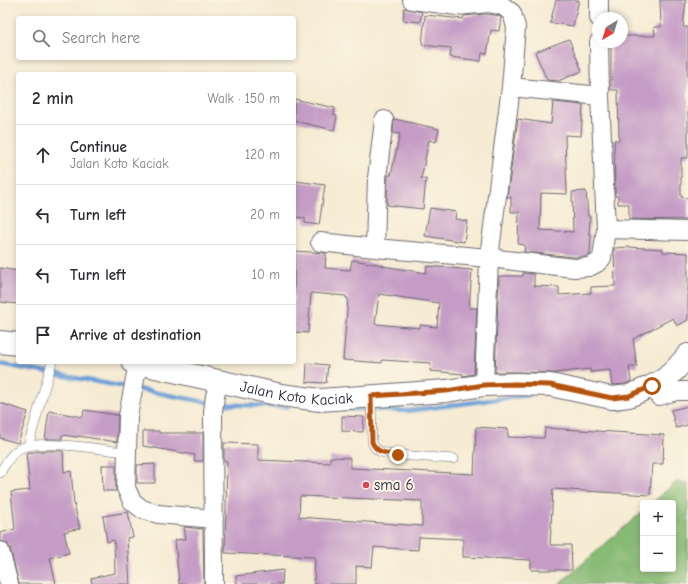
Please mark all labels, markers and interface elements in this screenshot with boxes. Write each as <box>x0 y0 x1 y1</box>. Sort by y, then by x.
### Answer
north arrow <box>592 12 628 48</box>
search box <box>16 16 296 60</box>
icon: search <box>30 27 52 49</box>
text: Search here <box>62 29 140 47</box>
text: 2 min <box>32 89 73 108</box>
text: Walk · 150 m <box>208 91 280 106</box>
text: Continue <box>70 138 127 156</box>
icon: ahead <box>32 144 54 166</box>
text: 120 m <box>245 147 280 162</box>
text: Jalan Koto Kaciak <box>70 156 169 171</box>
icon: left <box>32 204 54 226</box>
text: Turn left <box>70 206 126 224</box>
text: 20 m <box>250 207 280 222</box>
icon: left <box>32 264 54 286</box>
text: Turn left <box>70 266 126 284</box>
text: 10 m <box>252 267 280 282</box>
icon: arrive <box>32 324 54 346</box>
text: Arrive at destination <box>70 326 201 344</box>
street label: Jalan Koto Kaciak <box>238 377 354 409</box>
route start <box>643 377 661 395</box>
route end <box>389 446 407 464</box>
place label: sma 6 <box>374 476 414 494</box>
marker: sma 6 <box>361 480 371 490</box>
map controls <box>640 500 676 572</box>
button: + <box>640 500 676 536</box>
button: − <box>640 536 676 572</box>

